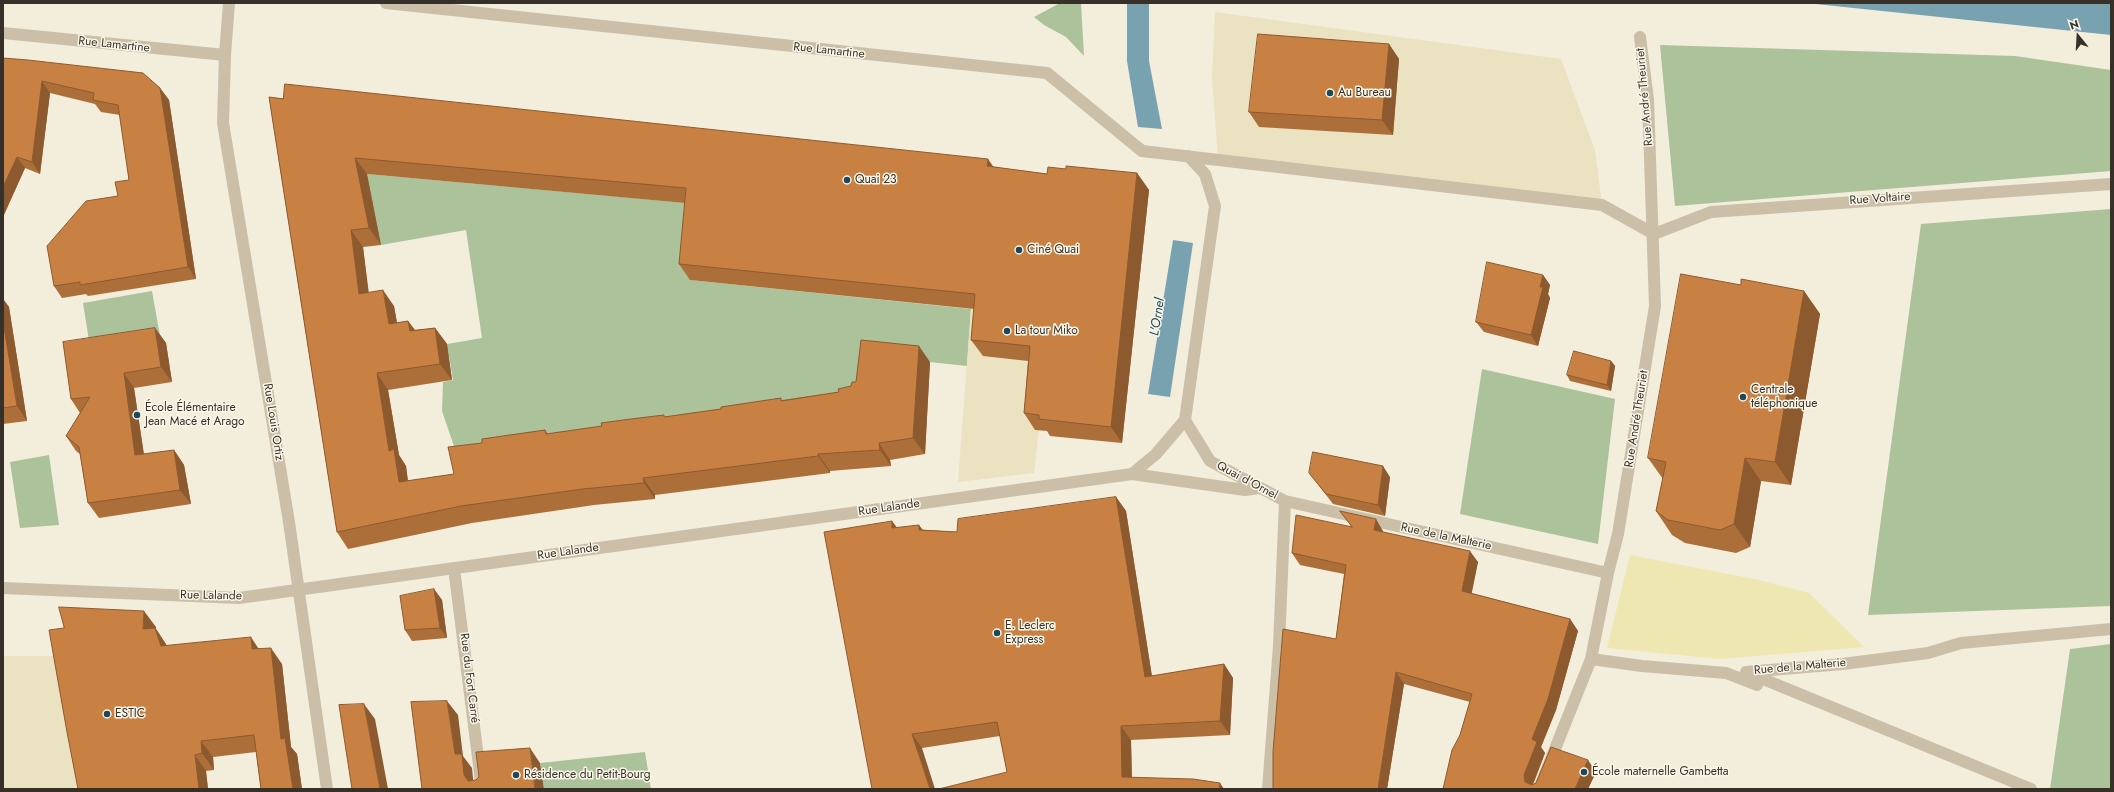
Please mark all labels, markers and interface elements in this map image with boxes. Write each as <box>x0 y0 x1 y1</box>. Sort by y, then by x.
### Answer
north arrow <box>2058 16 2098 56</box>
text: N <box>2068 16 2081 34</box>
street label: Rue Lamartine <box>78 34 150 56</box>
street label: Rue Lamartine <box>793 40 865 62</box>
street label: Rue André Theuriet <box>1634 47 1656 147</box>
place label: Au Bureau <box>1338 86 1391 100</box>
marker: Au Bureau <box>1325 88 1335 98</box>
place label: Quai 23 <box>855 173 897 187</box>
marker: Quai 23 <box>842 175 852 185</box>
street label: Rue Voltaire <box>1849 190 1911 208</box>
place label: Ciné Quai <box>1027 243 1079 257</box>
marker: Ciné Quai <box>1014 245 1024 255</box>
water label: L'Ornel <box>1147 297 1169 337</box>
place label: La tour Miko <box>1015 324 1078 338</box>
marker: La tour Miko <box>1002 326 1012 336</box>
street label: Rue André Theuriet <box>1622 369 1652 469</box>
street label: Rue Louis Ortiz <box>260 382 286 462</box>
place label: Centrale téléphonique <box>1751 383 1817 411</box>
marker: Centrale téléphonique <box>1738 392 1748 402</box>
place label: École Élémentaire Jean Macé et Arago <box>145 401 245 429</box>
marker: École Élémentaire Jean Macé et Arago <box>132 410 142 420</box>
street label: Quai d'Ornel <box>1214 459 1280 503</box>
street label: Rue Lalande <box>857 497 921 519</box>
street label: Rue de la Malterie <box>1399 520 1493 554</box>
street label: Rue Lalande <box>536 541 600 563</box>
street label: Rue Lalande <box>180 588 242 604</box>
place label: E. Leclerc Express <box>1005 619 1055 647</box>
marker: E. Leclerc Express <box>992 628 1002 638</box>
street label: Rue du Fort Carré <box>456 632 482 724</box>
street label: Rue de la Malterie <box>1753 656 1847 678</box>
place label: ESTIC <box>115 707 145 721</box>
marker: ESTIC <box>102 709 112 719</box>
place label: École maternelle Gambetta <box>1592 765 1728 779</box>
marker: École maternelle Gambetta <box>1579 767 1589 777</box>
place label: Résidence du Petit-Bourg <box>524 768 651 782</box>
marker: Résidence du Petit-Bourg <box>511 770 521 780</box>

